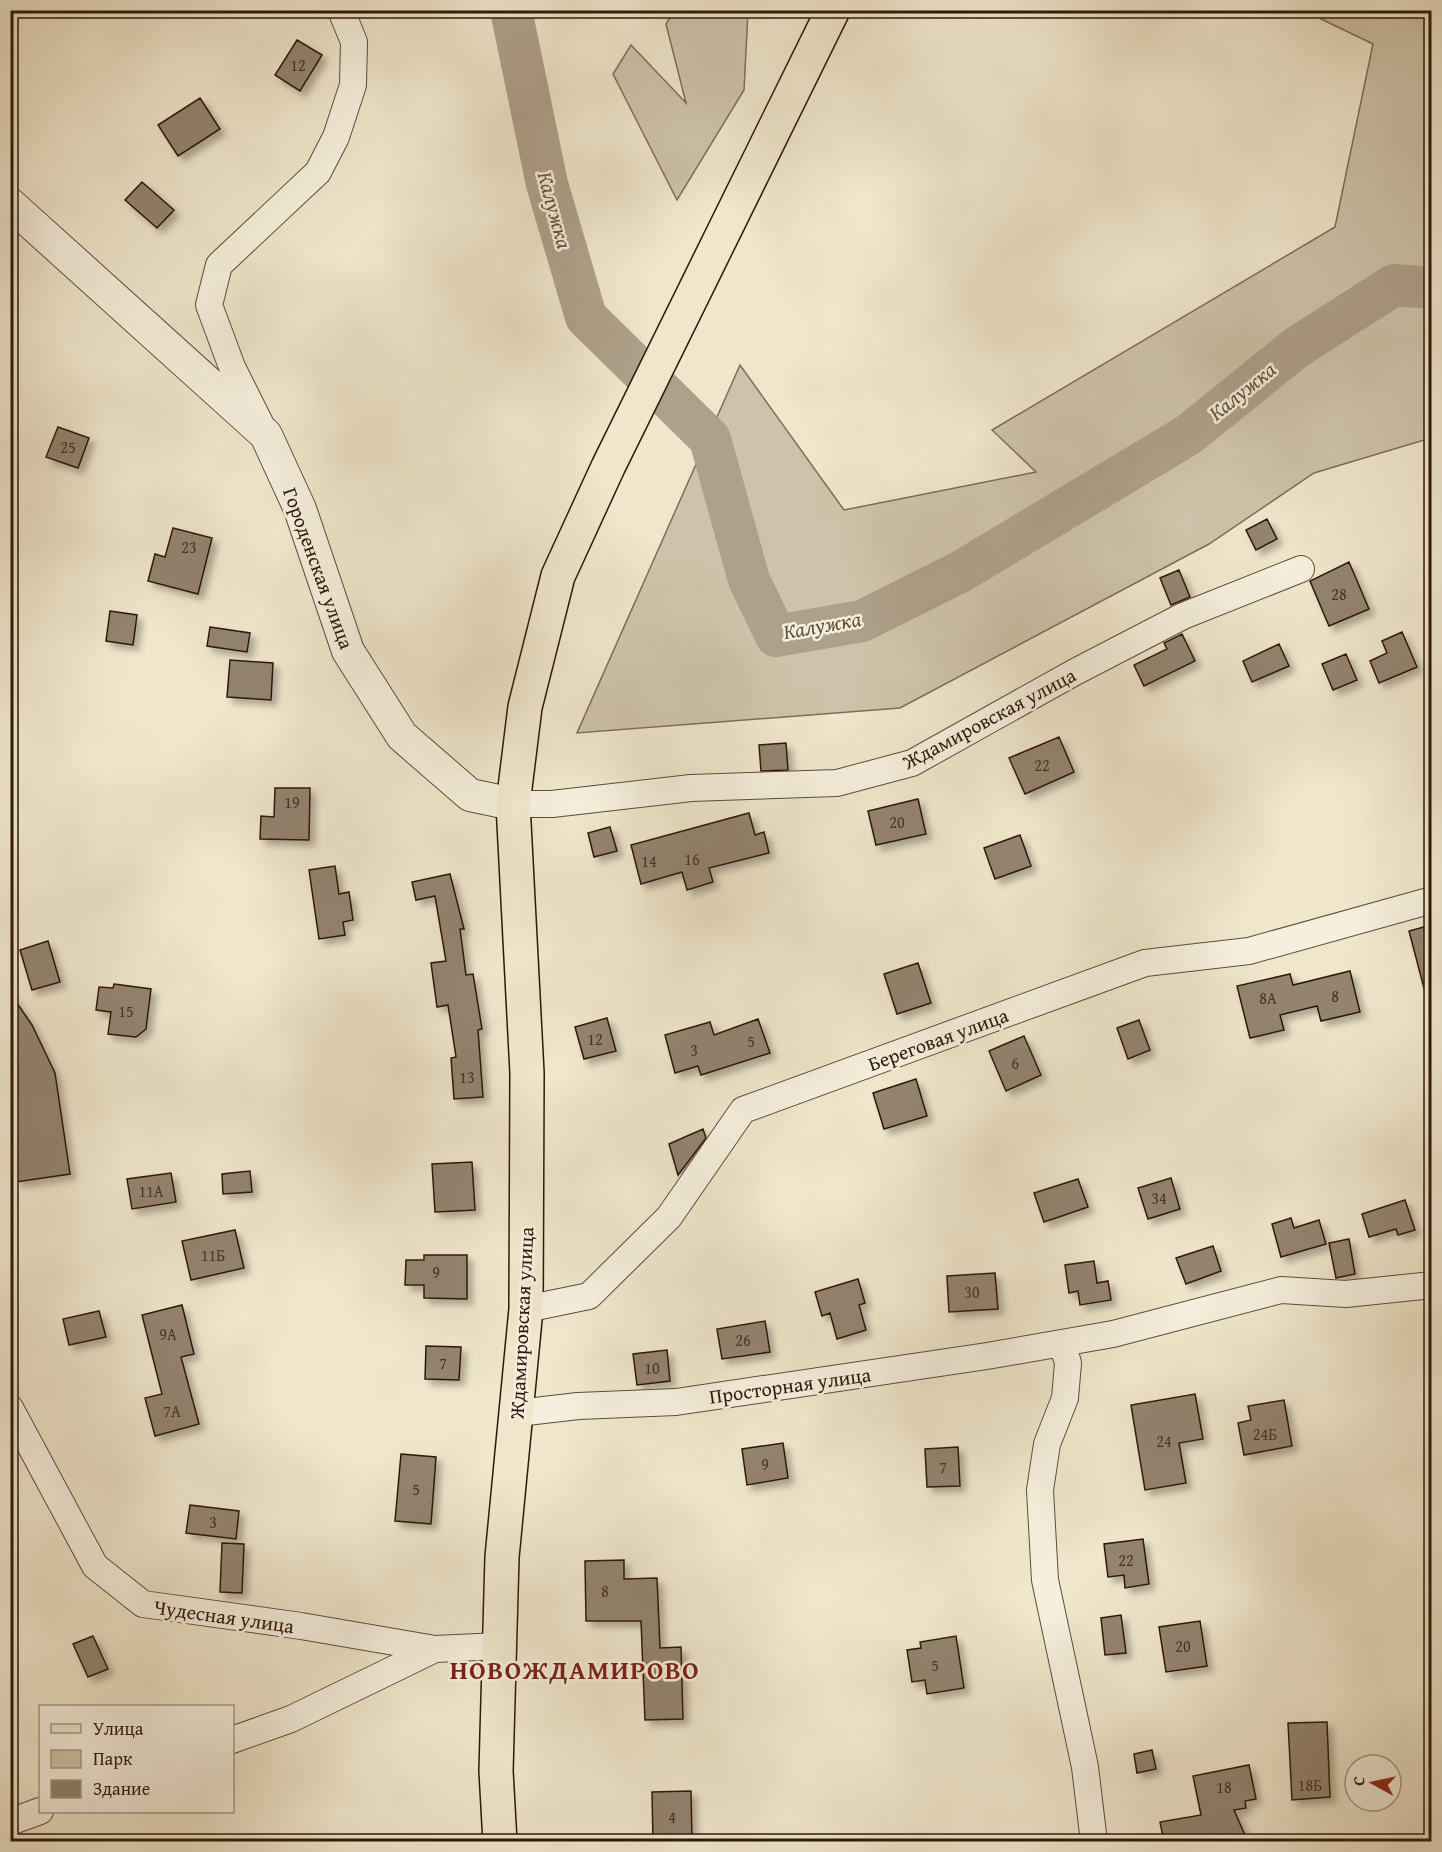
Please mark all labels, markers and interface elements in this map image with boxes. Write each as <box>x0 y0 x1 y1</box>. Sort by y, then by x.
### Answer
house number: 12 <box>290 53 306 77</box>
water label: Калужка <box>530 168 580 252</box>
water label: Калужка <box>1202 354 1283 428</box>
house number: 25 <box>60 435 76 459</box>
street label: Городенская улица <box>276 483 362 653</box>
house number: 23 <box>181 535 197 559</box>
house number: 28 <box>1331 582 1347 606</box>
water label: Калужка <box>781 603 864 647</box>
street label: Ждамировская улица <box>896 660 1081 776</box>
house number: 22 <box>1034 753 1050 777</box>
house number: 19 <box>284 790 300 814</box>
house number: 20 <box>889 810 905 834</box>
house number: 16 <box>684 847 700 871</box>
house number: 14 <box>641 849 657 873</box>
house number: 8 <box>1331 984 1339 1008</box>
house number: 8А <box>1259 986 1277 1010</box>
house number: 15 <box>118 999 134 1023</box>
street label: Береговая улица <box>864 1000 1013 1078</box>
house number: 12 <box>587 1027 603 1051</box>
house number: 5 <box>747 1029 755 1053</box>
house number: 3 <box>690 1038 698 1062</box>
house number: 6 <box>1011 1051 1019 1075</box>
house number: 13 <box>459 1065 475 1089</box>
house number: 11А <box>138 1179 164 1203</box>
house number: 34 <box>1151 1186 1167 1210</box>
street label: Ждамировская улица <box>501 1226 541 1421</box>
house number: 11Б <box>201 1243 225 1267</box>
house number: 9 <box>432 1260 440 1284</box>
house number: 30 <box>964 1280 980 1304</box>
house number: 9А <box>159 1322 177 1346</box>
house number: 26 <box>735 1328 751 1352</box>
house number: 7 <box>439 1351 447 1375</box>
house number: 10 <box>644 1356 660 1380</box>
street label: Просторная улица <box>707 1359 873 1411</box>
house number: 7А <box>163 1399 181 1423</box>
house number: 24Б <box>1253 1422 1277 1446</box>
house number: 24 <box>1156 1429 1172 1453</box>
house number: 9 <box>761 1452 769 1476</box>
house number: 7 <box>939 1455 947 1479</box>
house number: 5 <box>412 1477 420 1501</box>
house number: 3 <box>209 1510 217 1534</box>
house number: 22 <box>1118 1548 1134 1572</box>
house number: 8 <box>601 1579 609 1603</box>
street label: Чудесная улица <box>152 1592 296 1640</box>
house number: 20 <box>1175 1634 1191 1658</box>
district label: НОВОЖДАМИРОВО <box>450 1650 700 1689</box>
house number: 5 <box>931 1653 939 1677</box>
legend <box>39 1705 234 1813</box>
text: Улица <box>93 1715 144 1742</box>
text: Парк <box>93 1745 133 1772</box>
north arrow <box>1343 1753 1403 1813</box>
house number: 18Б <box>1298 1773 1322 1797</box>
text: Здание <box>93 1775 150 1802</box>
house number: 18 <box>1216 1775 1232 1799</box>
text: С <box>1346 1775 1371 1787</box>
house number: 4 <box>668 1805 676 1829</box>

